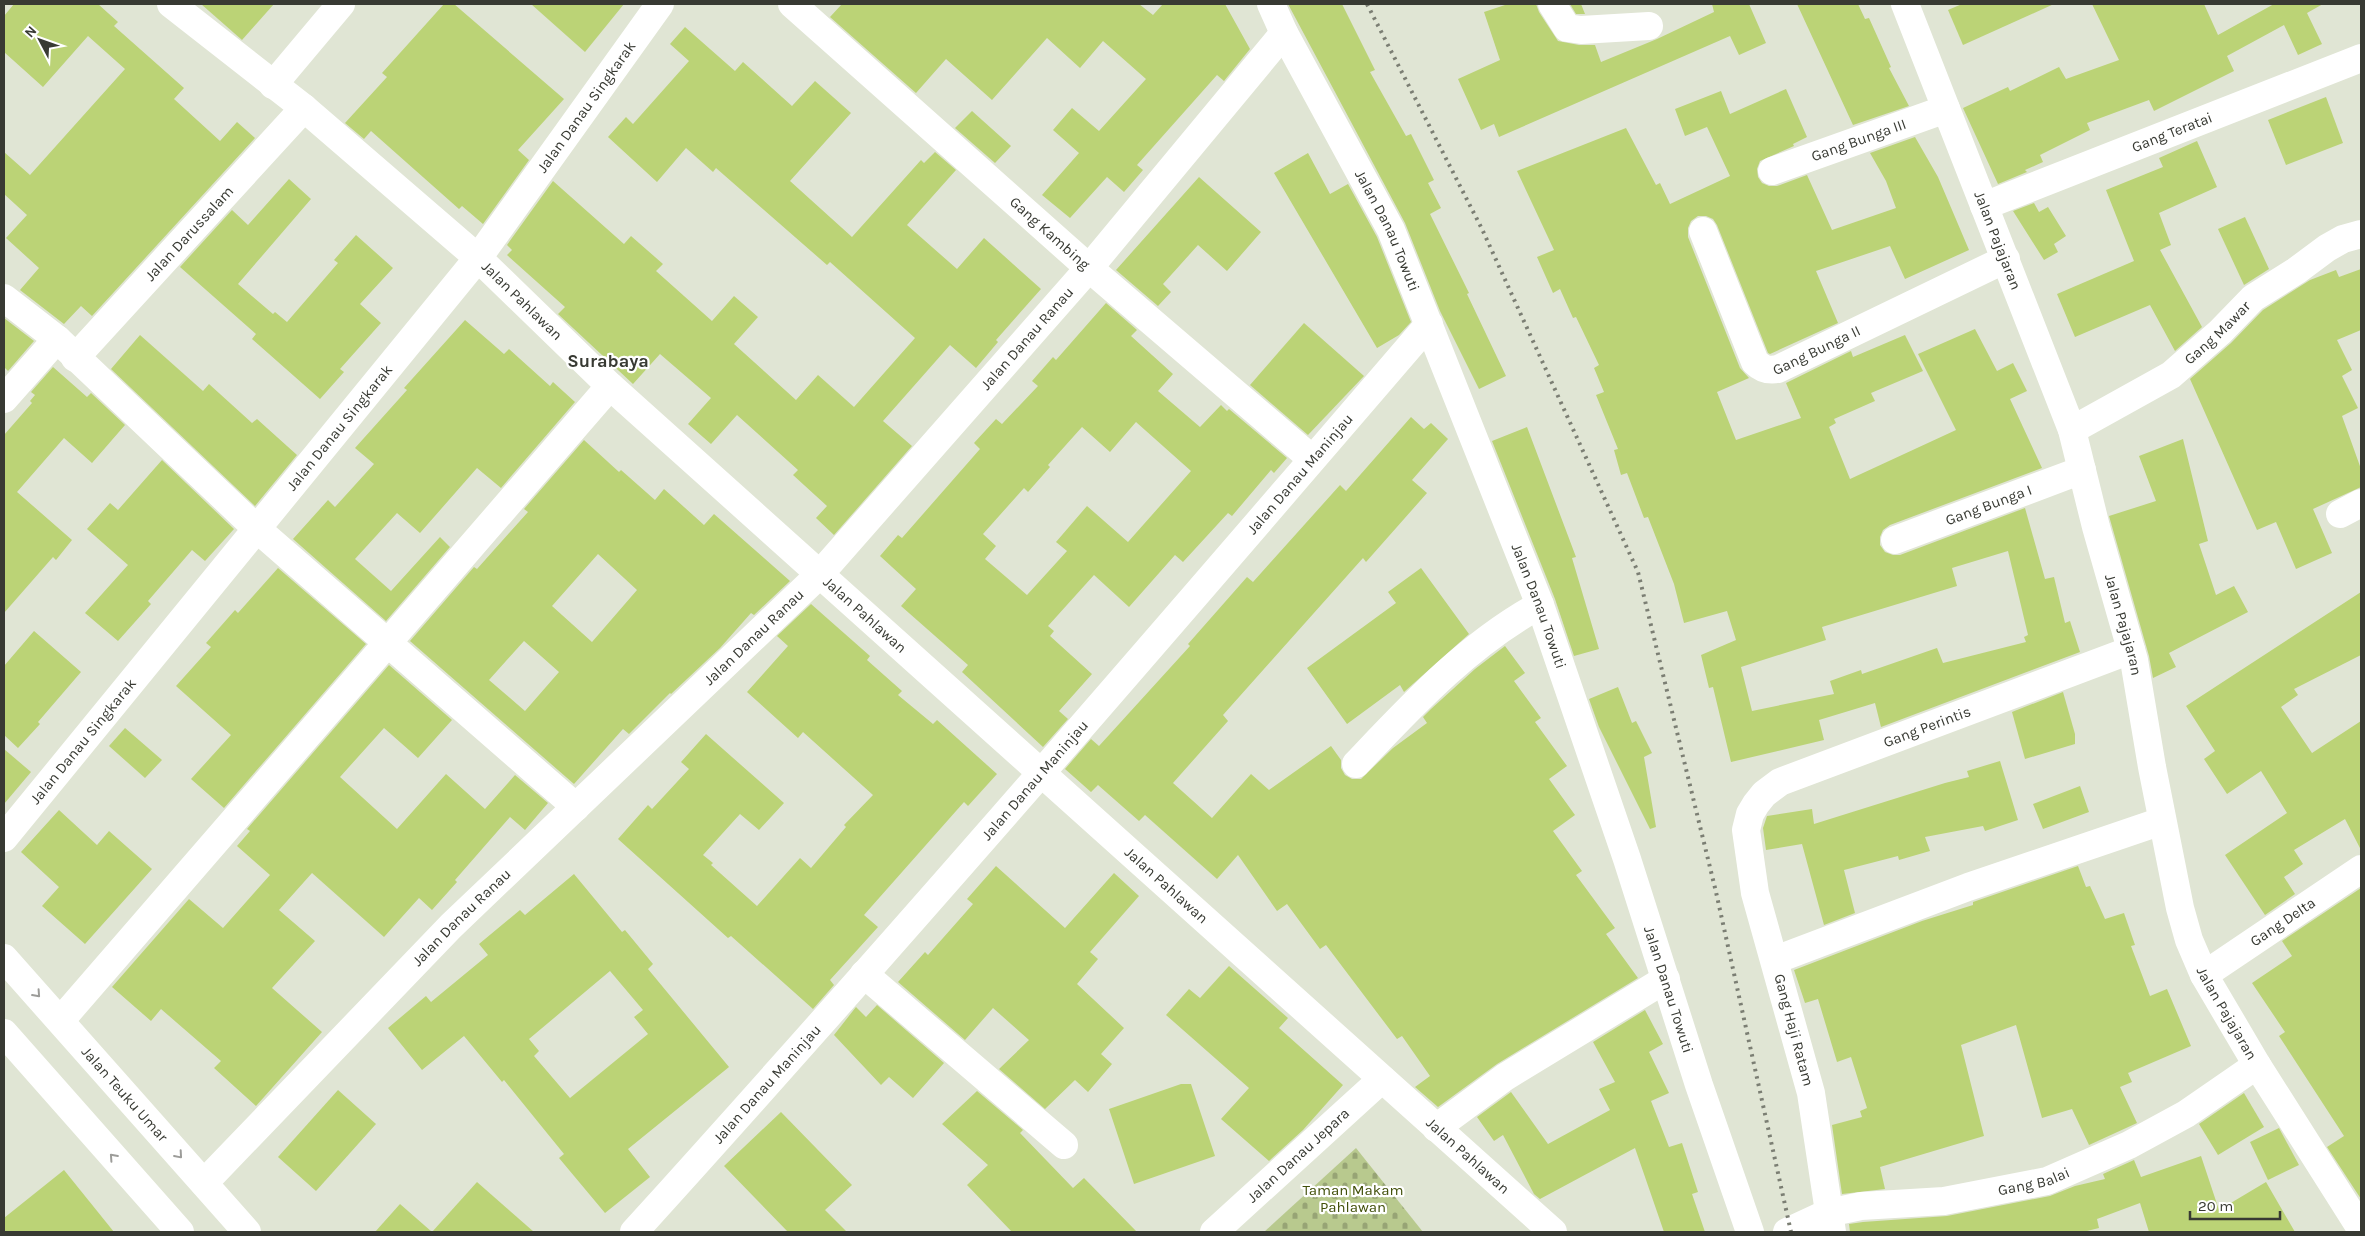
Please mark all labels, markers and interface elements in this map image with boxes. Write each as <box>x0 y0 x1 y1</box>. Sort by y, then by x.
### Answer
north arrow <box>15 15 65 65</box>
text: N <box>21 22 40 41</box>
street label: Jalan Danau Singkarak <box>533 38 640 176</box>
street label: Gang Teratai <box>2129 108 2215 156</box>
street label: Gang Bunga III <box>1809 115 1909 165</box>
street label: Jalan Danau Towuti <box>1351 167 1423 294</box>
street label: Jalan Darussalam <box>141 182 237 285</box>
street label: Jalan Pajajaran <box>1970 188 2025 293</box>
street label: Gang Kambing <box>1006 193 1094 274</box>
street label: Jalan Pahlawan <box>478 258 566 344</box>
street label: Jalan Danau Ranau <box>977 283 1077 394</box>
street label: Gang Mawar <box>2180 297 2255 368</box>
street label: Gang Bunga II <box>1770 322 1863 379</box>
district label: Surabaya <box>567 350 649 372</box>
street label: Jalan Danau Singkarak <box>283 361 396 494</box>
street label: Jalan Danau Maninjau <box>1243 410 1357 538</box>
street label: Gang Bunga I <box>1943 481 2034 529</box>
street label: Jalan Danau Towuti <box>1507 541 1570 671</box>
street label: Jalan Pajajaran <box>2101 572 2145 677</box>
street label: Jalan Pahlawan <box>820 573 910 657</box>
street label: Jalan Danau Ranau <box>700 585 808 689</box>
street label: Jalan Danau Singkarak <box>26 675 140 808</box>
street label: Gang Perintis <box>1881 702 1973 751</box>
street label: Jalan Danau Maninjau <box>978 717 1092 844</box>
street label: Jalan Pahlawan <box>1121 843 1212 927</box>
street label: Jalan Danau Ranau <box>408 865 515 970</box>
street label: Gang Delta <box>2247 893 2319 950</box>
street label: Jalan Danau Towuti <box>1640 924 1697 1055</box>
street label: Jalan Pajajaran <box>2193 964 2261 1063</box>
street label: Gang Haji Ratam <box>1770 972 1818 1088</box>
one-way arrow <box>31 988 40 997</box>
street label: Jalan Danau Maninjau <box>709 1021 825 1147</box>
street label: Jalan Teuku Umar <box>78 1043 172 1146</box>
street label: Jalan Danau Jepara <box>1243 1104 1353 1206</box>
street label: Jalan Pahlawan <box>1423 1114 1513 1198</box>
one-way arrow <box>173 1149 182 1158</box>
one-way arrow <box>110 1153 119 1162</box>
street label: Gang Balai <box>1996 1163 2072 1199</box>
park label: Taman Makam Pahlawan <box>1302 1181 1404 1216</box>
scale bar <box>2190 1188 2280 1220</box>
text: 20 m <box>2198 1197 2233 1215</box>

